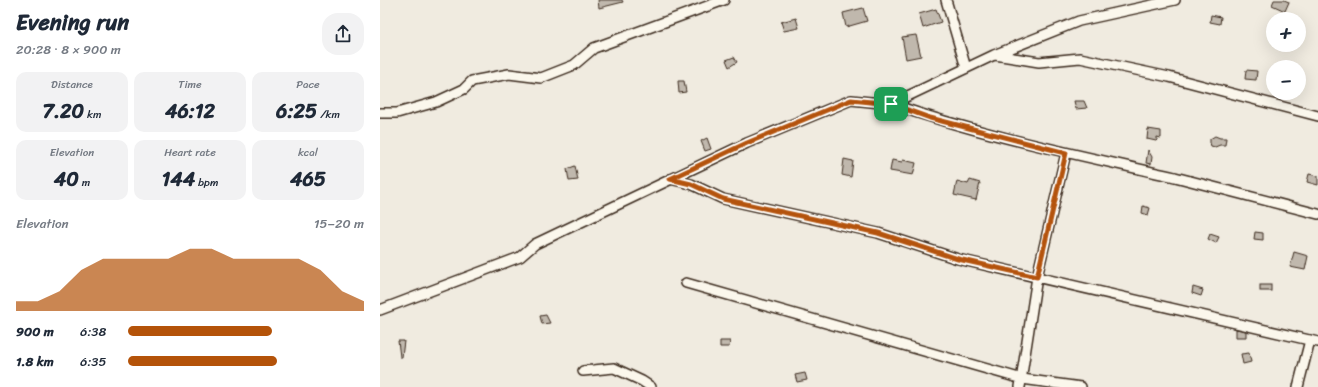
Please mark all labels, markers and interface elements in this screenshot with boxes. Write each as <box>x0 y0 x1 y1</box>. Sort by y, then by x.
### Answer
text: Evening run <box>16 3 129 42</box>
map controls <box>1266 12 1306 100</box>
button: + <box>1266 12 1306 52</box>
button: share <box>322 13 364 55</box>
text: 20:28 · 8 × 900 m <box>16 38 121 61</box>
button: − <box>1266 60 1306 100</box>
text: Distance <box>51 75 93 94</box>
text: Time <box>178 75 202 94</box>
text: Pace <box>296 75 320 94</box>
pin <box>874 87 908 121</box>
icon: arrive <box>880 93 902 115</box>
text: 7.20 <box>43 94 84 129</box>
text: 46:12 <box>165 94 215 129</box>
text: 6:25 <box>276 94 317 129</box>
text: km <box>84 105 101 124</box>
text: /km <box>317 105 340 124</box>
text: Elevation <box>50 143 94 162</box>
text: Heart rate <box>164 143 216 162</box>
text: kcal <box>298 143 318 162</box>
text: 40 <box>54 162 79 197</box>
text: 144 <box>162 162 195 197</box>
text: 465 <box>290 162 326 197</box>
text: m <box>79 173 90 192</box>
text: bpm <box>195 173 218 192</box>
text: Elevation <box>16 212 69 235</box>
text: 15–20 m <box>314 212 364 235</box>
text: 900 m <box>16 320 54 343</box>
text: 6:38 <box>80 320 106 343</box>
text: 1.8 km <box>16 350 54 373</box>
text: 6:35 <box>80 350 106 373</box>

